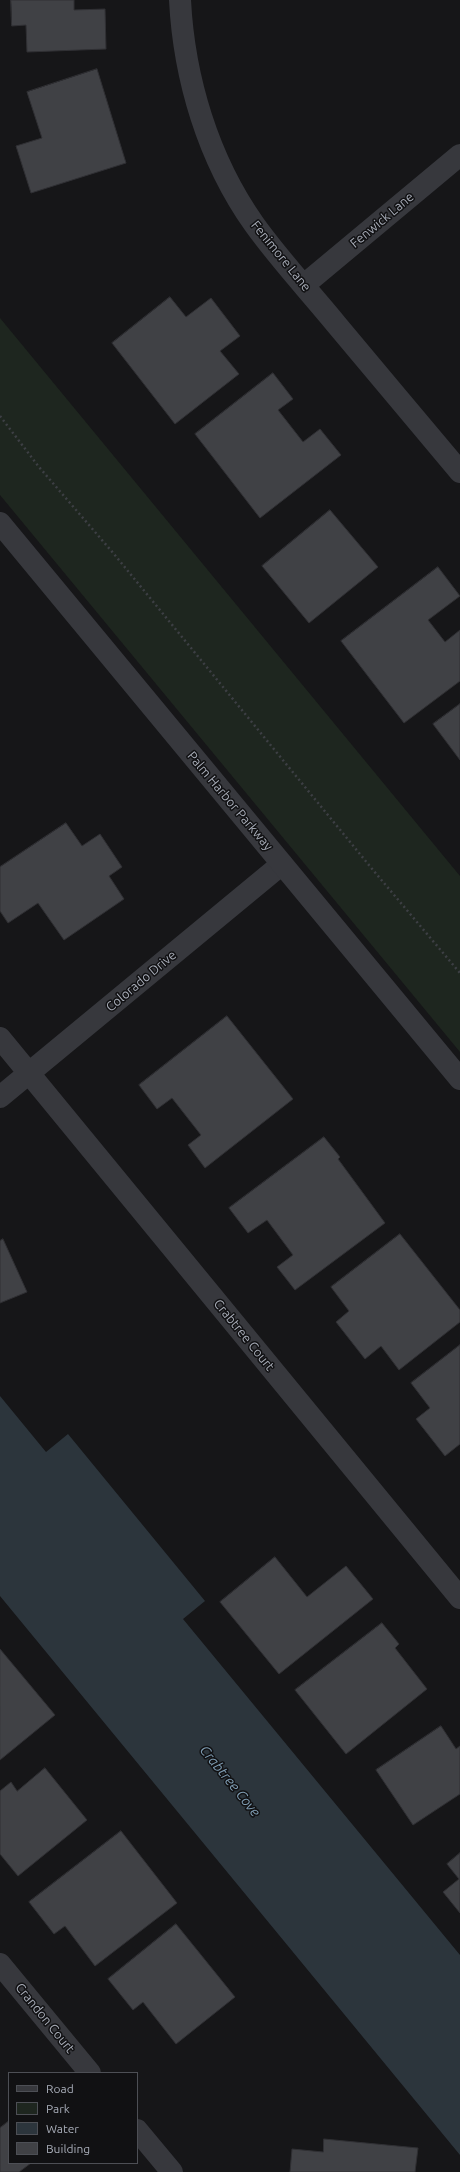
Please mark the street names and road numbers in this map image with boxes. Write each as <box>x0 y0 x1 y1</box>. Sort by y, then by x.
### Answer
street label: Fenwick Lane <box>347 189 417 251</box>
street label: Fenimore Lane <box>248 218 314 294</box>
street label: Palm Harbor Parkway <box>184 748 276 854</box>
street label: Colorado Drive <box>103 947 179 1015</box>
street label: Crabtree Court <box>210 1296 278 1374</box>
street label: Crandon Court <box>12 1980 78 2056</box>

